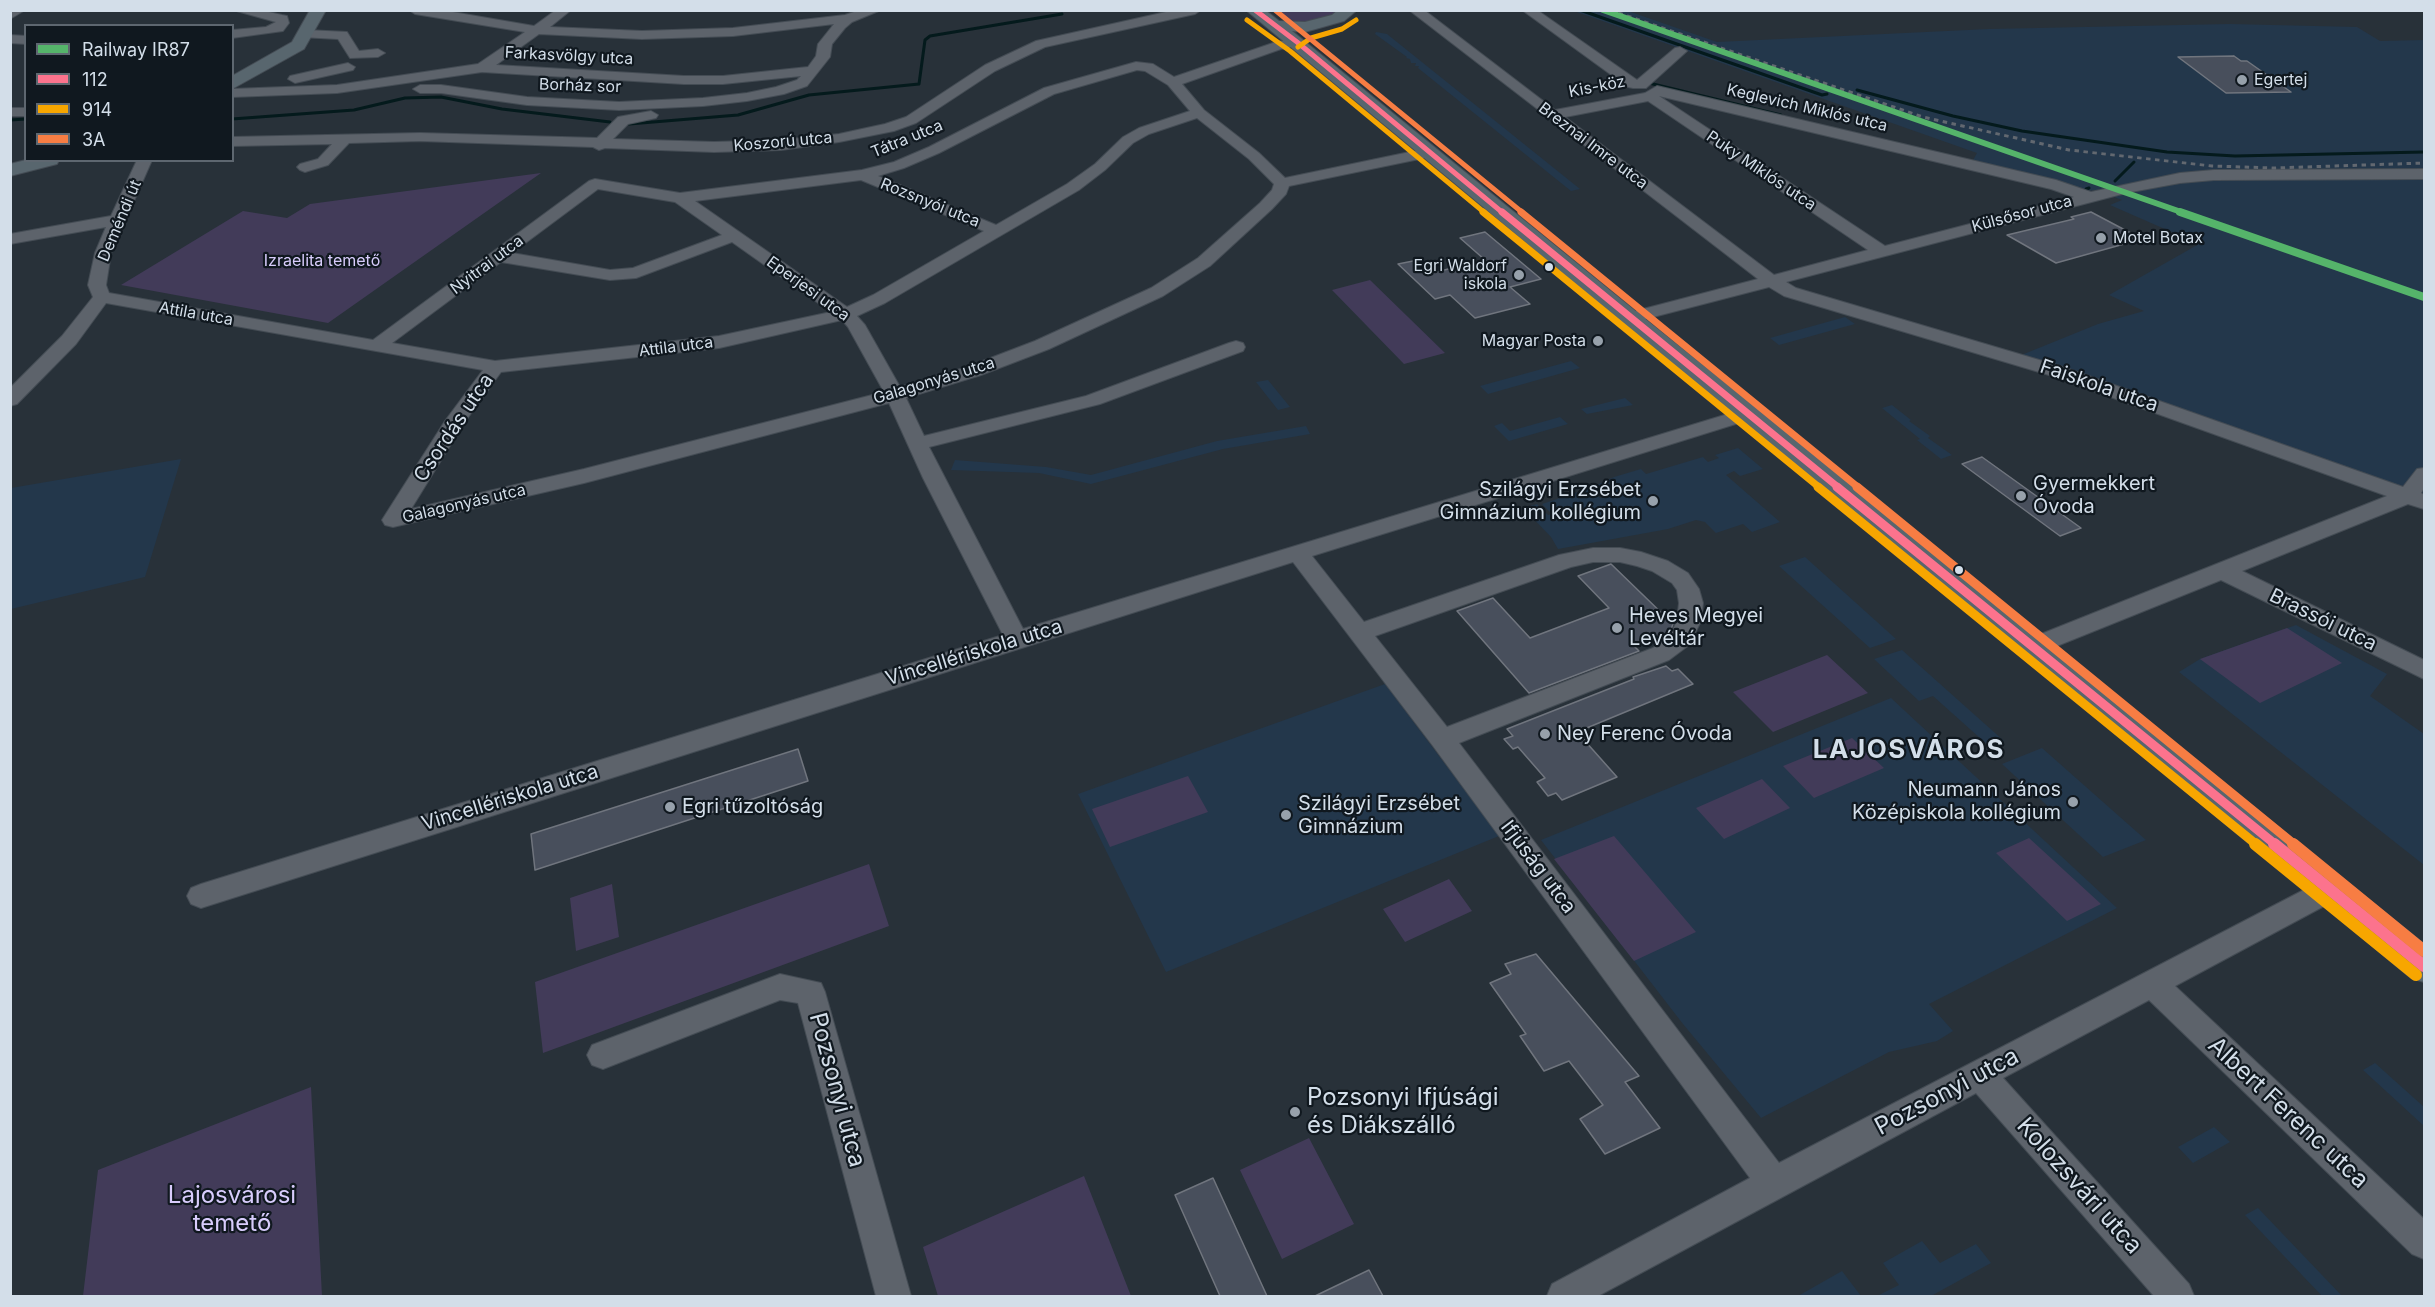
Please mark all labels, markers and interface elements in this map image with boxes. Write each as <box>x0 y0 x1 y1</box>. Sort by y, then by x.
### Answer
legend <box>24 24 234 162</box>
text: Railway IR87 <box>82 39 190 60</box>
street label: Farkasvölgy utca <box>504 43 634 69</box>
text: 112 <box>82 69 108 90</box>
place label: Egertej <box>2254 70 2307 90</box>
street label: Kis-köz <box>1567 72 1627 102</box>
marker: Egertej <box>2235 73 2249 87</box>
street label: Borház sor <box>539 75 621 97</box>
street label: Keglevich Miklós utca <box>1725 80 1889 136</box>
text: 914 <box>82 99 112 120</box>
street label: Breznai Imre utca <box>1535 99 1651 193</box>
street label: Tátra utca <box>868 116 946 162</box>
street label: Puky Miklós utca <box>1702 127 1820 215</box>
street label: Koszorú utca <box>733 128 833 156</box>
text: 3A <box>82 129 106 150</box>
street label: Rozsnyói utca <box>878 174 982 232</box>
street label: Deméndi út <box>94 177 146 265</box>
street label: Külsősor utca <box>1970 191 2074 237</box>
place label: Motel Botax <box>2113 228 2203 248</box>
street label: Nyitrai utca <box>447 231 527 299</box>
marker: Motel Botax <box>2094 231 2108 245</box>
park label: Izraelita temető <box>264 251 380 271</box>
street label: Eperjesi utca <box>763 252 853 326</box>
place label: Egri Waldorf iskola <box>1414 256 1507 294</box>
unlabelled marker <box>1543 261 1555 273</box>
marker: Egri Waldorf iskola <box>1512 268 1526 282</box>
street label: Attila utca <box>157 298 235 330</box>
place label: Magyar Posta <box>1482 331 1586 351</box>
street label: Attila utca <box>638 333 714 361</box>
marker: Magyar Posta <box>1591 334 1605 348</box>
street label: Galagonyás utca <box>871 353 997 409</box>
street label: Faiskola utca <box>2037 355 2161 417</box>
street label: Csordás utca <box>409 369 499 487</box>
place label: Gyermekkert Óvoda <box>2033 472 2155 519</box>
place label: Szilágyi Erzsébet Gimnázium kollégium <box>1439 478 1641 525</box>
street label: Galagonyás utca <box>400 480 528 528</box>
marker: Gyermekkert Óvoda <box>2014 489 2028 503</box>
marker: Szilágyi Erzsébet Gimnázium kollégium <box>1646 494 1660 508</box>
unlabelled marker <box>1953 564 1965 576</box>
street label: Brassói utca <box>2265 584 2381 656</box>
place label: Heves Megyei Levéltár <box>1629 604 1763 651</box>
street label: Vincellériskola utca <box>883 615 1065 691</box>
marker: Heves Megyei Levéltár <box>1610 621 1624 635</box>
place label: Ney Ferenc Óvoda <box>1557 722 1732 746</box>
marker: Ney Ferenc Óvoda <box>1538 727 1552 741</box>
district label: LAJOSVÁROS <box>1813 734 2005 766</box>
street label: Vincellériskola utca <box>419 760 601 836</box>
place label: Neumann János Középiskola kollégium <box>1852 778 2061 825</box>
place label: Szilágyi Erzsébet Gimnázium <box>1298 792 1460 839</box>
place label: Egri tűzoltóság <box>682 795 823 819</box>
marker: Neumann János Középiskola kollégium <box>2066 795 2080 809</box>
marker: Egri tűzoltóság <box>663 800 677 814</box>
marker: Szilágyi Erzsébet Gimnázium <box>1279 808 1293 822</box>
street label: Ifjúság utca <box>1495 816 1581 918</box>
street label: Pozsonyi utca <box>803 1010 871 1170</box>
street label: Albert Ferenc utca <box>2202 1031 2374 1195</box>
street label: Pozsonyi utca <box>1870 1042 2024 1142</box>
place label: Pozsonyi Ifjúsági és Diákszálló <box>1307 1084 1498 1140</box>
marker: Pozsonyi Ifjúsági és Diákszálló <box>1288 1105 1302 1119</box>
street label: Kolozsvári utca <box>2010 1112 2148 1260</box>
park label: Lajosvárosi temető <box>168 1182 296 1238</box>

